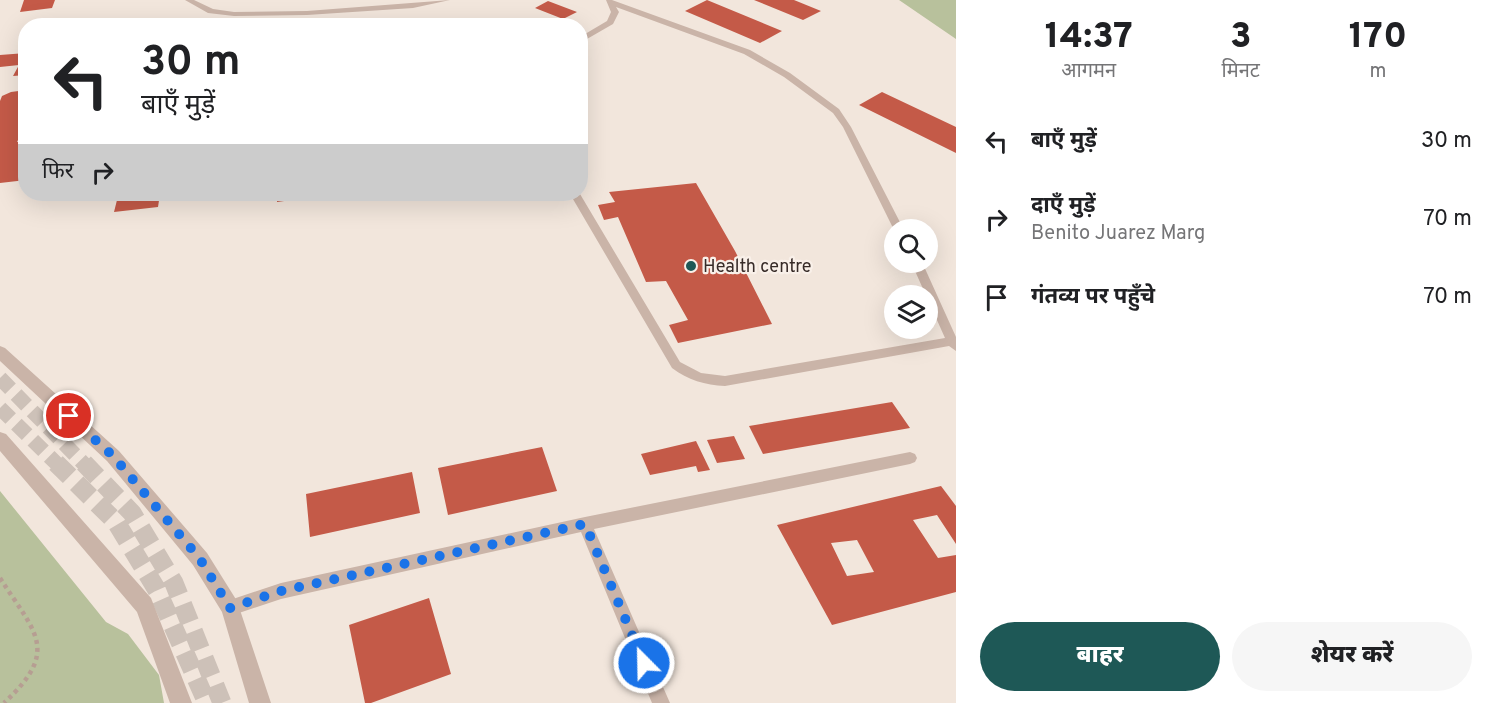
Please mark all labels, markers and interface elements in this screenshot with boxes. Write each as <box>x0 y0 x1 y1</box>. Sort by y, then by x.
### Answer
text: 14:37 <box>1045 15 1133 61</box>
text: 3 <box>1230 15 1251 61</box>
text: 170 <box>1349 15 1407 61</box>
text: 30 m <box>141 37 240 90</box>
icon: left <box>42 42 120 120</box>
text: आगमन <box>1061 59 1116 85</box>
text: मिनट <box>1222 59 1260 85</box>
text: m <box>1369 59 1386 85</box>
text: बाएँ मुड़ें <box>141 89 215 123</box>
icon: left <box>980 125 1013 158</box>
text: बाएँ मुड़ें <box>1031 128 1097 155</box>
text: 30 m <box>1421 128 1472 155</box>
icon: right <box>86 156 119 189</box>
text: फिर <box>42 159 74 186</box>
text: दाएँ मुड़ें <box>1031 193 1096 220</box>
icon: right <box>980 203 1013 236</box>
text: 70 m <box>1423 206 1472 233</box>
map controls <box>884 219 938 339</box>
button: search <box>884 219 938 273</box>
text: Benito Juarez Marg <box>1031 221 1205 247</box>
place label: Health centre <box>703 256 811 279</box>
marker: Health centre <box>684 259 698 273</box>
icon: arrive <box>980 281 1013 314</box>
text: गंतव्य पर पहुँचे <box>1031 284 1155 311</box>
text: 70 m <box>1423 284 1472 311</box>
button: layers <box>884 285 938 339</box>
pin <box>43 390 94 441</box>
icon: arrive <box>52 399 85 432</box>
button: बाहर <box>980 622 1220 691</box>
button: शेयर करें <box>1232 622 1472 691</box>
position arrow <box>612 631 676 695</box>

